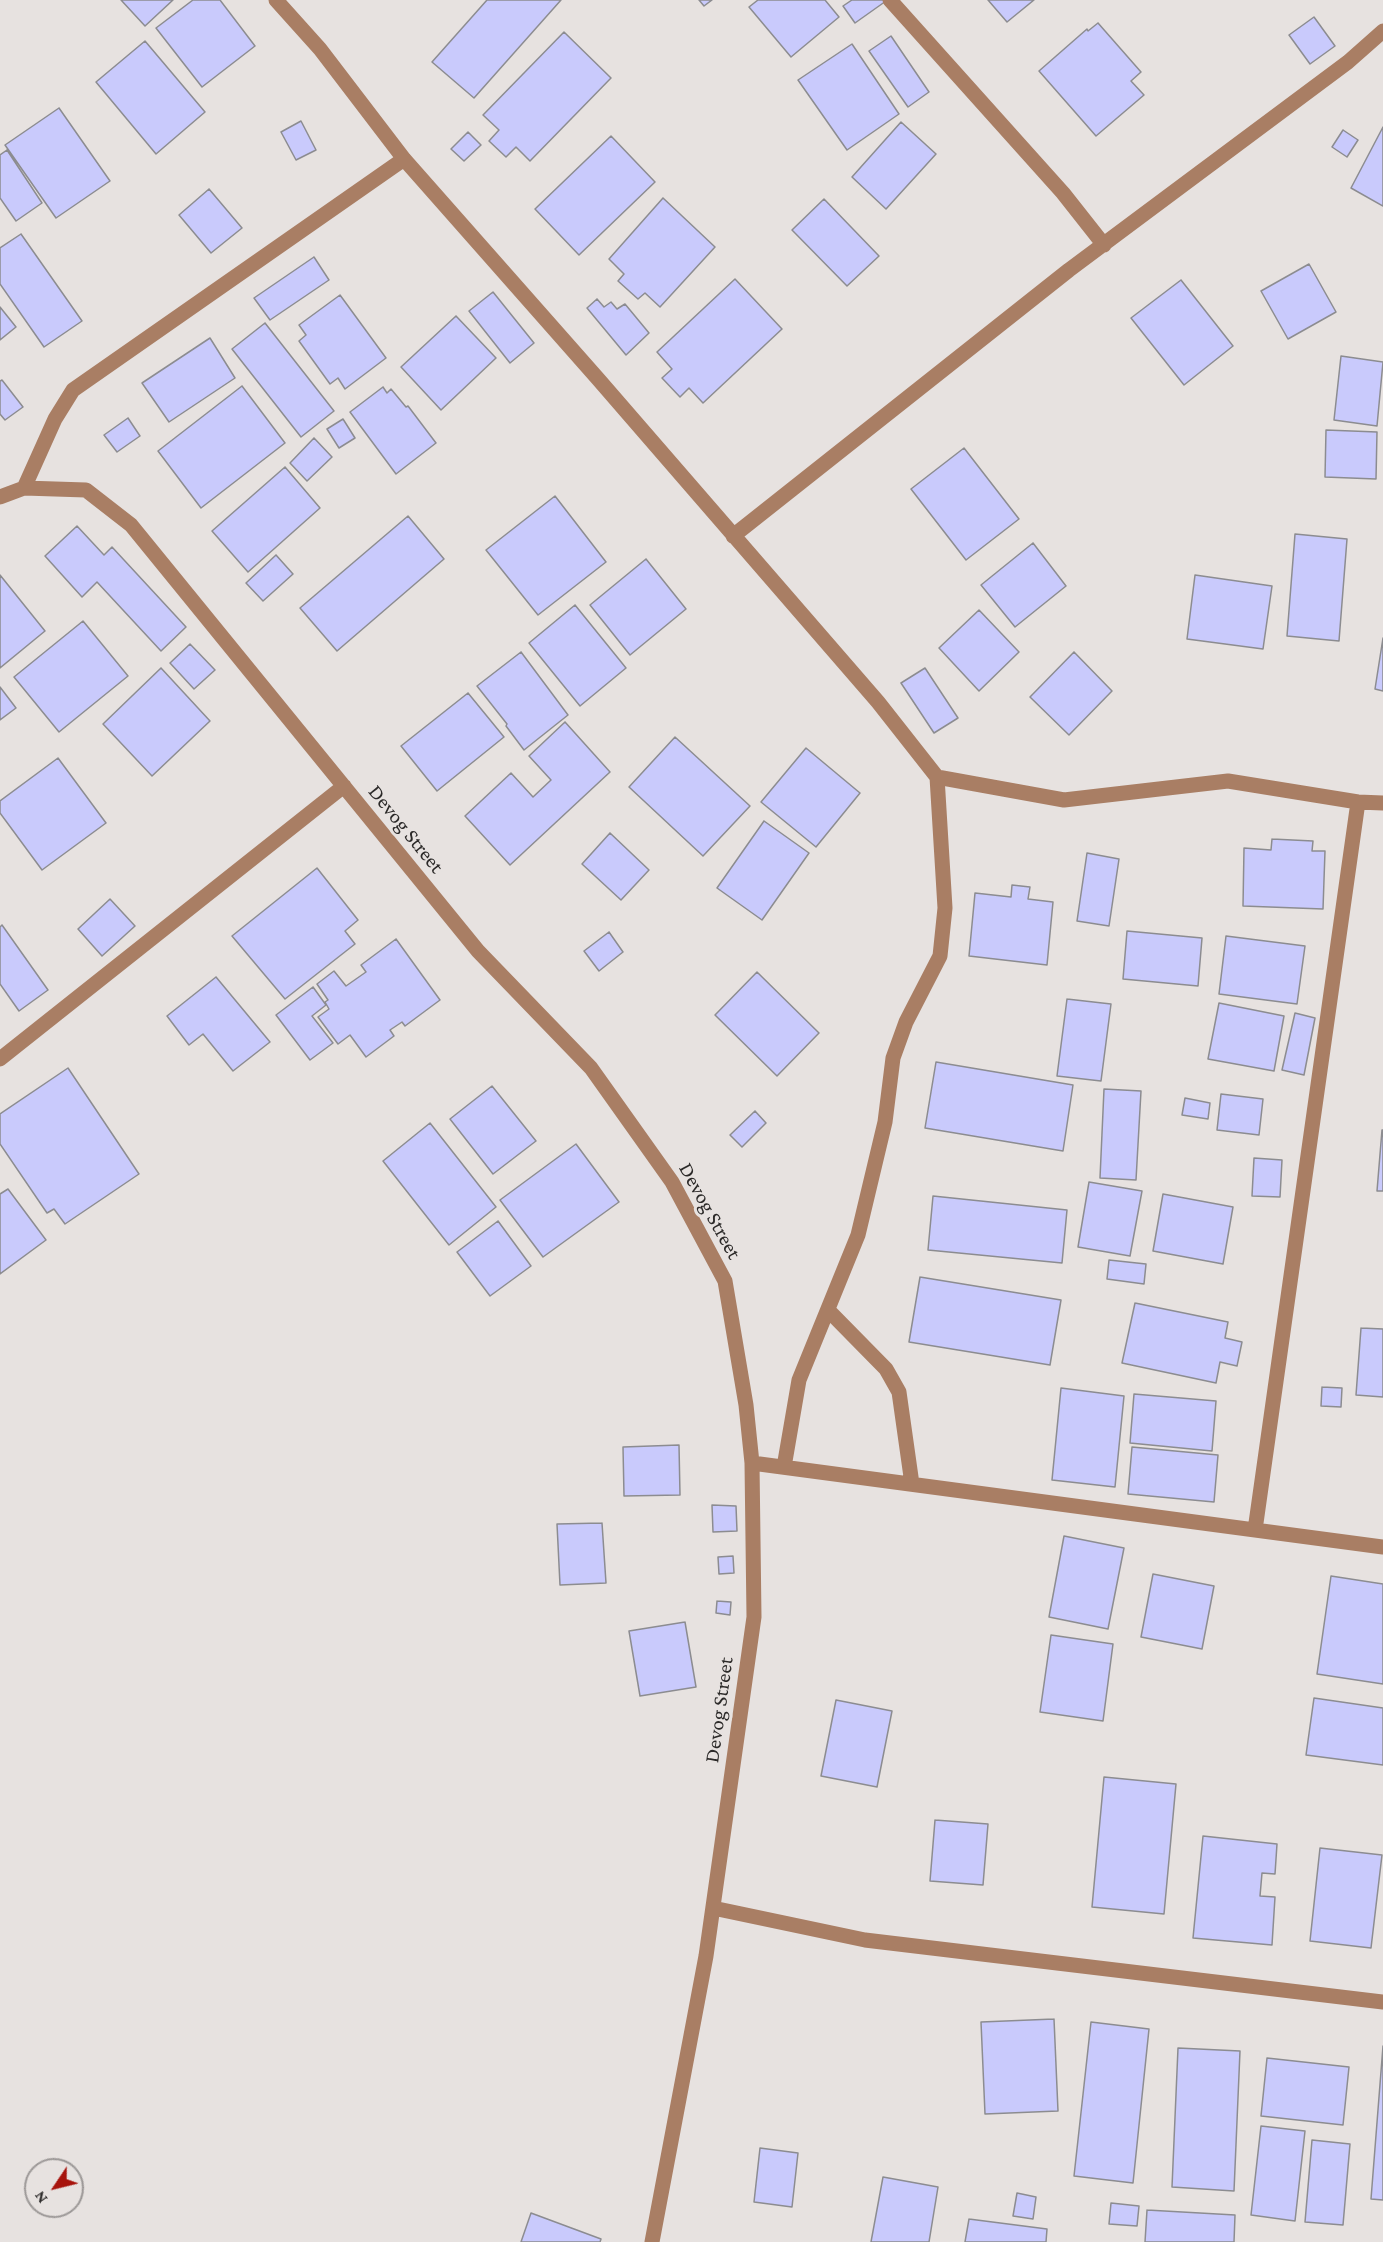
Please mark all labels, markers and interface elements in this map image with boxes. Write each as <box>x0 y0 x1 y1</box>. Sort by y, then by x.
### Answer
street label: Devog Street <box>363 780 449 878</box>
street label: Devog Street <box>673 1158 747 1264</box>
street label: Devog Street <box>699 1656 739 1764</box>
north arrow <box>24 2158 84 2218</box>
text: N <box>30 2188 51 2207</box>

